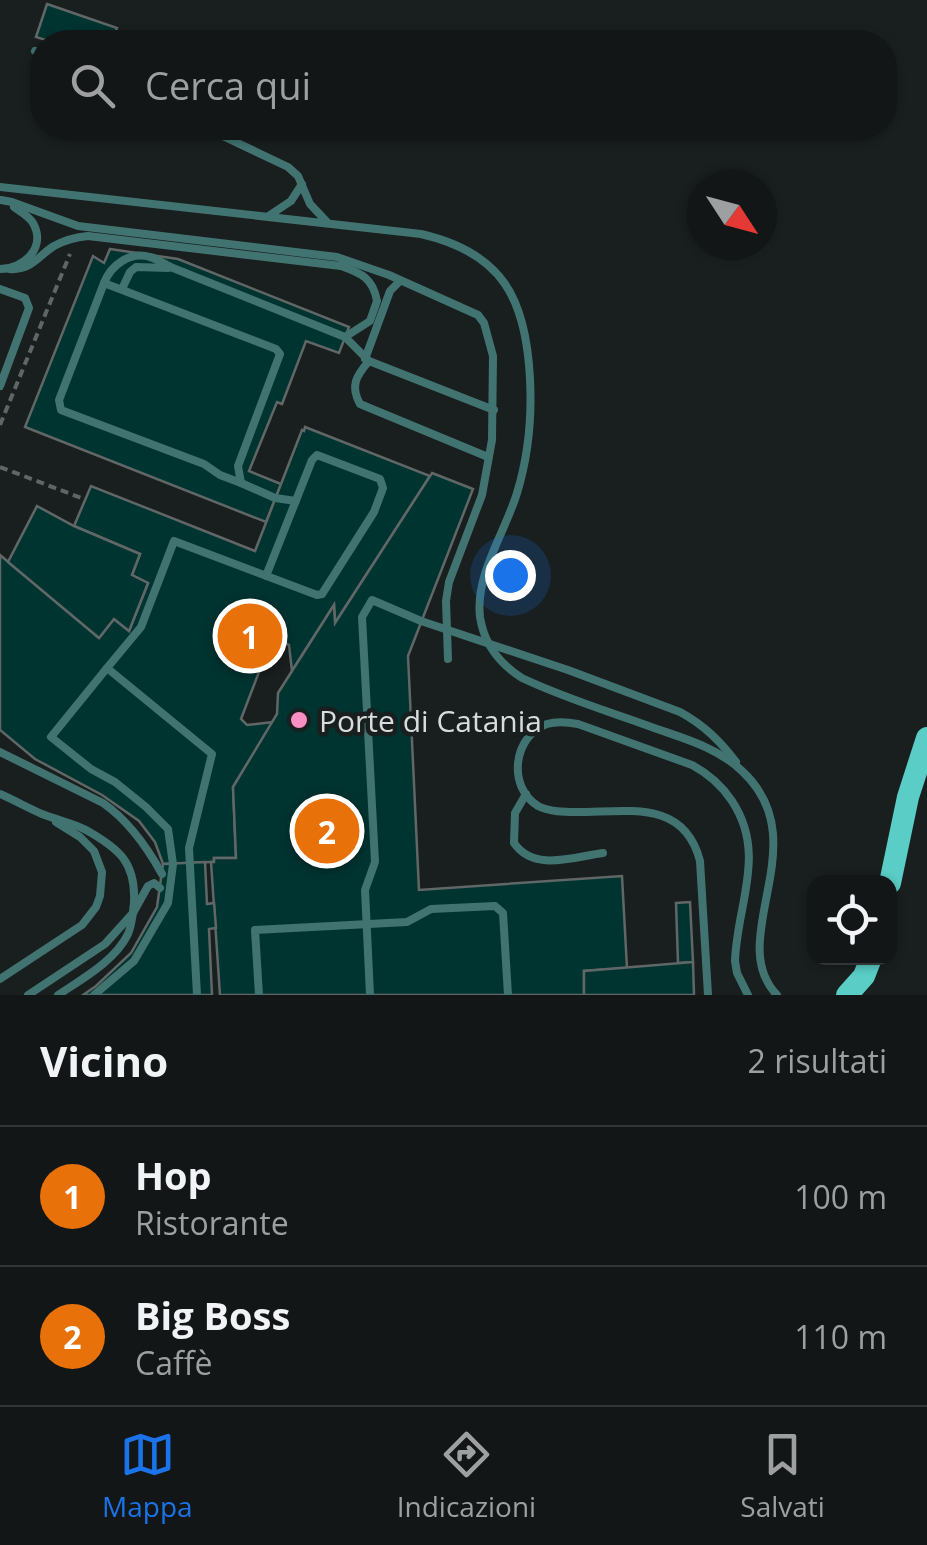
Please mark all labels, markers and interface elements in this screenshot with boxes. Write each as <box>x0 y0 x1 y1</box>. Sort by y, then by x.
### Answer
search box <box>30 30 897 140</box>
icon: search <box>65 58 120 113</box>
text: Cerca qui <box>145 59 311 111</box>
north arrow <box>687 170 777 260</box>
your location <box>485 550 536 601</box>
pin: 1 <box>218 598 282 674</box>
place label: Porte di Catania <box>319 700 542 741</box>
marker: Porte di Catania <box>288 709 310 731</box>
pin: 2 <box>294 794 360 868</box>
map controls <box>807 875 897 965</box>
button: locate <box>807 875 897 965</box>
text: Vicino <box>40 1032 168 1089</box>
text: 2 risultati <box>748 1039 887 1082</box>
text: Hop <box>135 1149 212 1201</box>
text: 1 <box>63 1175 82 1218</box>
text: 100 m <box>794 1175 887 1218</box>
text: Ristorante <box>135 1201 289 1244</box>
text: Big Boss <box>135 1289 290 1341</box>
text: 2 <box>63 1315 82 1358</box>
text: 110 m <box>794 1315 887 1358</box>
text: Caffè <box>135 1341 212 1384</box>
tab: Mappa <box>102 1427 193 1525</box>
tab: Indicazioni <box>397 1427 536 1525</box>
tab: Salvati <box>740 1427 825 1525</box>

